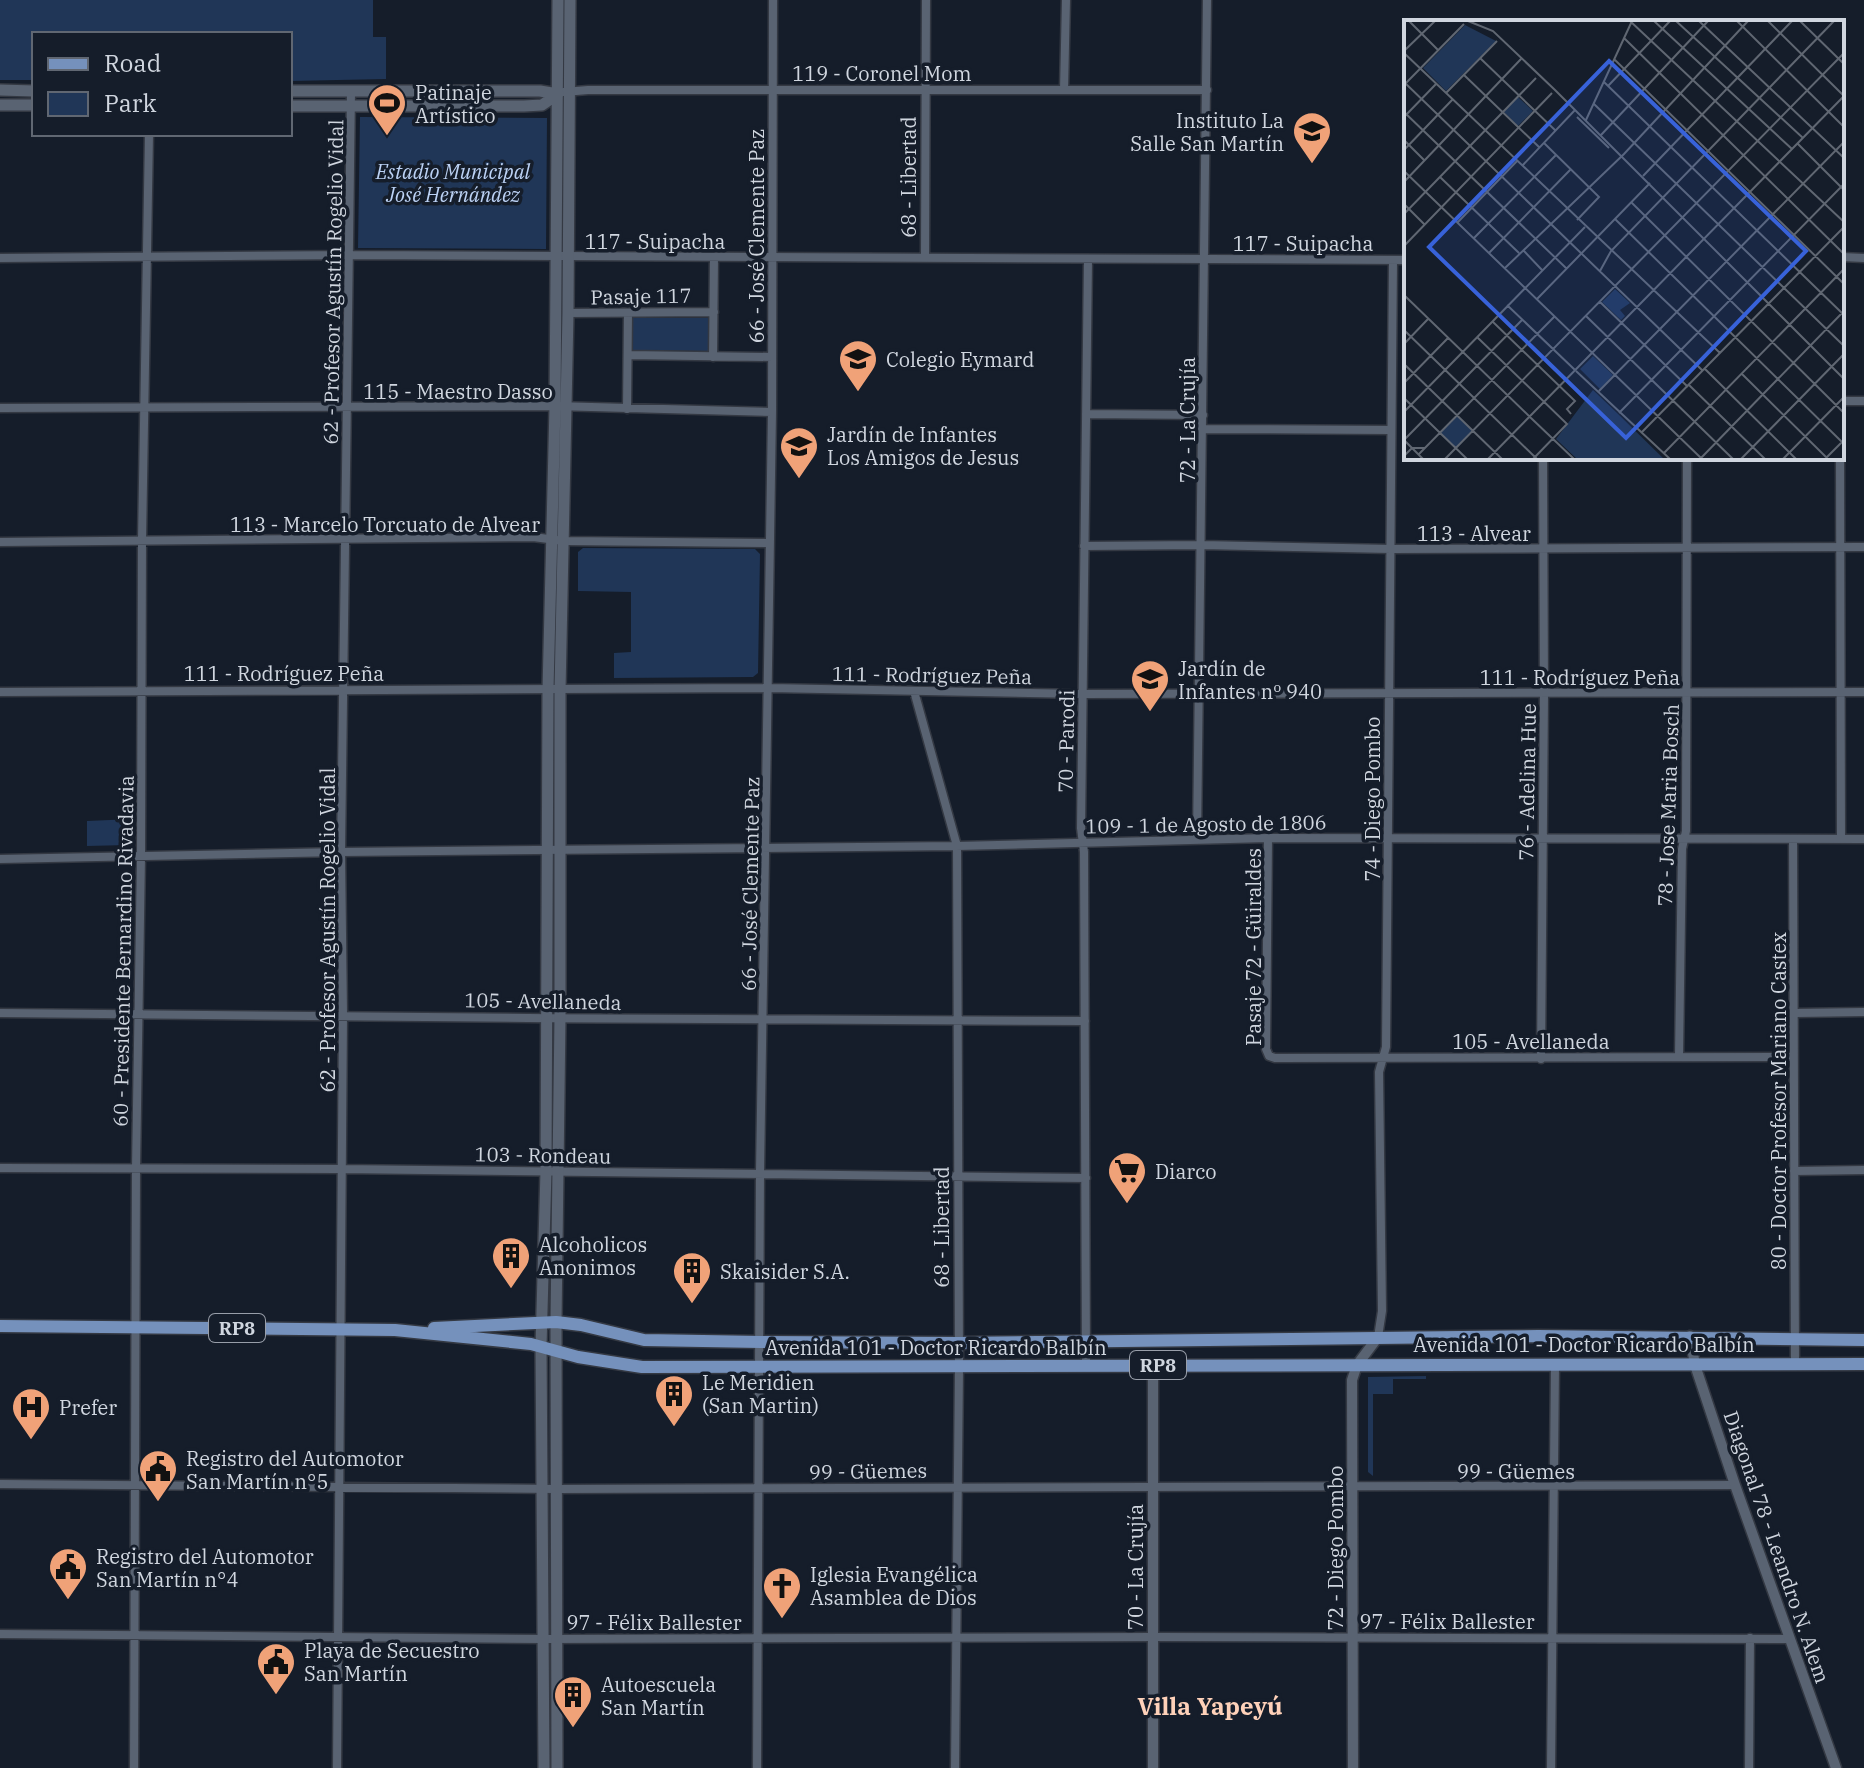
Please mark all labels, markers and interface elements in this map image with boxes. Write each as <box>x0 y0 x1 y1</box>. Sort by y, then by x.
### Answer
inset map <box>1404 20 1844 460</box>
legend <box>32 32 292 136</box>
text: Road <box>104 47 161 79</box>
street label: 119 - Coronel Mom <box>792 60 972 87</box>
place label: Patinaje Artístico <box>415 79 496 129</box>
sports icon: Patinaje Artístico <box>366 82 408 137</box>
text: Park <box>104 87 156 119</box>
place label: Instituto La Salle San Martín <box>1130 107 1284 157</box>
school or university icon: Instituto La Salle San Martín <box>1291 110 1333 165</box>
street label: 68 - Libertad <box>895 116 922 238</box>
street label: 62 - Profesor Agustín Rogelio Vidal <box>317 119 349 445</box>
street label: 66 - José Clemente Paz <box>743 129 770 343</box>
park label: Estadio Municipal José Hernández <box>375 158 531 208</box>
street label: 117 - Suipacha <box>585 228 725 255</box>
street label: 117 - Suipacha <box>1233 230 1373 257</box>
street label: Pasaje 117 <box>590 282 692 310</box>
school or university icon: Colegio Eymard <box>837 338 879 393</box>
place label: Colegio Eymard <box>886 346 1034 373</box>
street label: 72 - La Crujía <box>1174 357 1201 483</box>
street label: 115 - Maestro Dasso <box>363 378 553 405</box>
place label: Jardín de Infantes Los Amigos de Jesus <box>827 421 1019 471</box>
school or university icon: Jardín de Infantes Los Amigos de Jesus <box>778 425 820 480</box>
street label: 113 - Marcelo Torcuato de Alvear <box>230 511 540 538</box>
street label: 113 - Alvear <box>1417 520 1531 547</box>
place label: Jardín de Infantes nº 940 <box>1178 655 1322 705</box>
school or university icon: Jardín de Infantes nº 940 <box>1129 658 1171 713</box>
street label: 111 - Rodríguez Peña <box>184 660 384 687</box>
street label: 111 - Rodríguez Peña <box>832 660 1032 690</box>
street label: 111 - Rodríguez Peña <box>1480 664 1680 691</box>
street label: 70 - Parodi <box>1052 689 1080 793</box>
street label: 76 - Adelina Hue <box>1512 703 1542 861</box>
street label: 78 - Jose Maria Bosch <box>1651 703 1685 907</box>
street label: 74 - Diego Pombo <box>1359 717 1386 881</box>
street label: 62 - Profesor Agustín Rogelio Vidal <box>314 767 341 1093</box>
street label: 60 - Presidente Bernardino Rivadavia <box>106 775 140 1127</box>
street label: 66 - José Clemente Paz <box>735 777 765 991</box>
street label: 109 - 1 de Agosto de 1806 <box>1085 808 1327 840</box>
street label: Pasaje 72 - Güiraldes <box>1240 848 1267 1046</box>
street label: 80 - Doctor Profesor Mariano Castex <box>1765 932 1792 1270</box>
street label: 105 - Avellaneda <box>464 986 622 1016</box>
street label: 105 - Avellaneda <box>1452 1028 1610 1055</box>
street label: 103 - Rondeau <box>474 1140 612 1170</box>
supermarket icon: Diarco <box>1106 1150 1148 1205</box>
place label: Diarco <box>1155 1158 1217 1185</box>
street label: 68 - Libertad <box>928 1166 955 1288</box>
place label: Alcoholicos Anonimos <box>539 1231 647 1281</box>
building icon: Alcoholicos Anonimos <box>490 1235 532 1290</box>
building icon: Skaisider S.A. <box>671 1250 713 1305</box>
place label: Skaisider S.A. <box>720 1258 850 1285</box>
road number: RP8 <box>209 1314 265 1342</box>
street label: Avenida 101 - Doctor Ricardo Balbín <box>1413 1331 1755 1358</box>
street label: Avenida 101 - Doctor Ricardo Balbín <box>765 1334 1107 1361</box>
road number: RP8 <box>1130 1351 1186 1379</box>
place label: Le Meridien (San Martin) <box>702 1369 819 1419</box>
building icon: Le Meridien (San Martin) <box>653 1373 695 1428</box>
hospital icon: Prefer <box>10 1386 52 1441</box>
place label: Prefer <box>59 1394 117 1421</box>
street label: Diagonal 78 - Leandro N. Alem <box>1718 1407 1836 1687</box>
place label: Registro del Automotor San Martín n°5 <box>186 1445 404 1495</box>
public building icon: Registro del Automotor San Martín n°5 <box>137 1448 179 1503</box>
street label: 99 - Güemes <box>809 1456 927 1486</box>
street label: 99 - Güemes <box>1457 1458 1575 1485</box>
street label: 72 - Diego Pombo <box>1322 1466 1349 1630</box>
street label: 70 - La Crujía <box>1122 1504 1149 1630</box>
place label: Registro del Automotor San Martín n°4 <box>96 1543 314 1593</box>
public building icon: Registro del Automotor San Martín n°4 <box>47 1546 89 1601</box>
place label: Iglesia Evangélica Asamblea de Dios <box>810 1561 978 1611</box>
church icon: Iglesia Evangélica Asamblea de Dios <box>761 1565 803 1620</box>
street label: 97 - Félix Ballester <box>1359 1608 1535 1635</box>
street label: 97 - Félix Ballester <box>566 1609 742 1636</box>
place label: Playa de Secuestro San Martín <box>304 1637 479 1687</box>
public building icon: Playa de Secuestro San Martín <box>255 1641 297 1696</box>
place label: Autoescuela San Martín <box>601 1671 716 1721</box>
building icon: Autoescuela San Martín <box>552 1674 594 1729</box>
district label: Villa Yapeyú <box>1137 1690 1283 1722</box>

